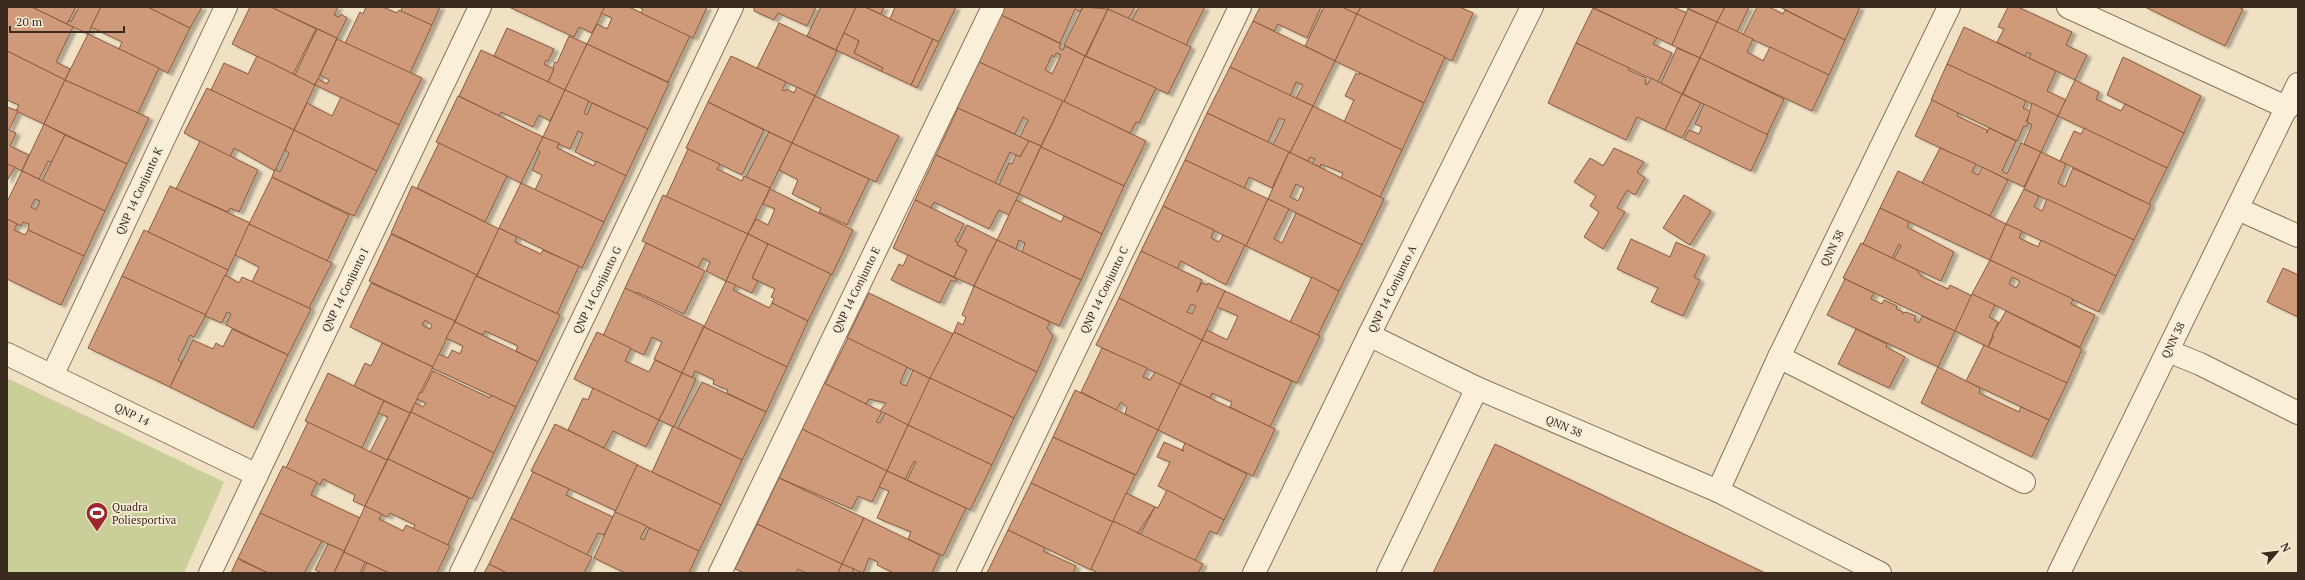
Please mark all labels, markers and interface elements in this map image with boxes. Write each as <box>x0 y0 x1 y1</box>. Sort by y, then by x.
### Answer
scale bar <box>10 8 124 34</box>
text: 20 m <box>16 14 43 29</box>
street label: QNP 14 Conjunto K <box>113 144 166 237</box>
street label: QNN 38 <box>1817 227 1847 268</box>
street label: QNP 14 Conjunto A <box>1365 243 1419 335</box>
street label: QNP 14 Conjunto G <box>570 244 624 336</box>
street label: QNP 14 Conjunto E <box>829 244 883 336</box>
street label: QNP 14 Conjunto C <box>1077 244 1131 336</box>
street label: QNP 14 Conjunto I <box>319 245 372 334</box>
street label: QNN 38 <box>2158 319 2188 360</box>
street label: QNP 14 <box>112 400 152 428</box>
street label: QNN 38 <box>1543 412 1585 440</box>
sports icon: Quadra Poliesportiva <box>84 500 110 533</box>
place label: Quadra Poliesportiva <box>112 500 177 527</box>
north arrow <box>2257 532 2297 572</box>
text: N <box>2278 540 2294 555</box>

